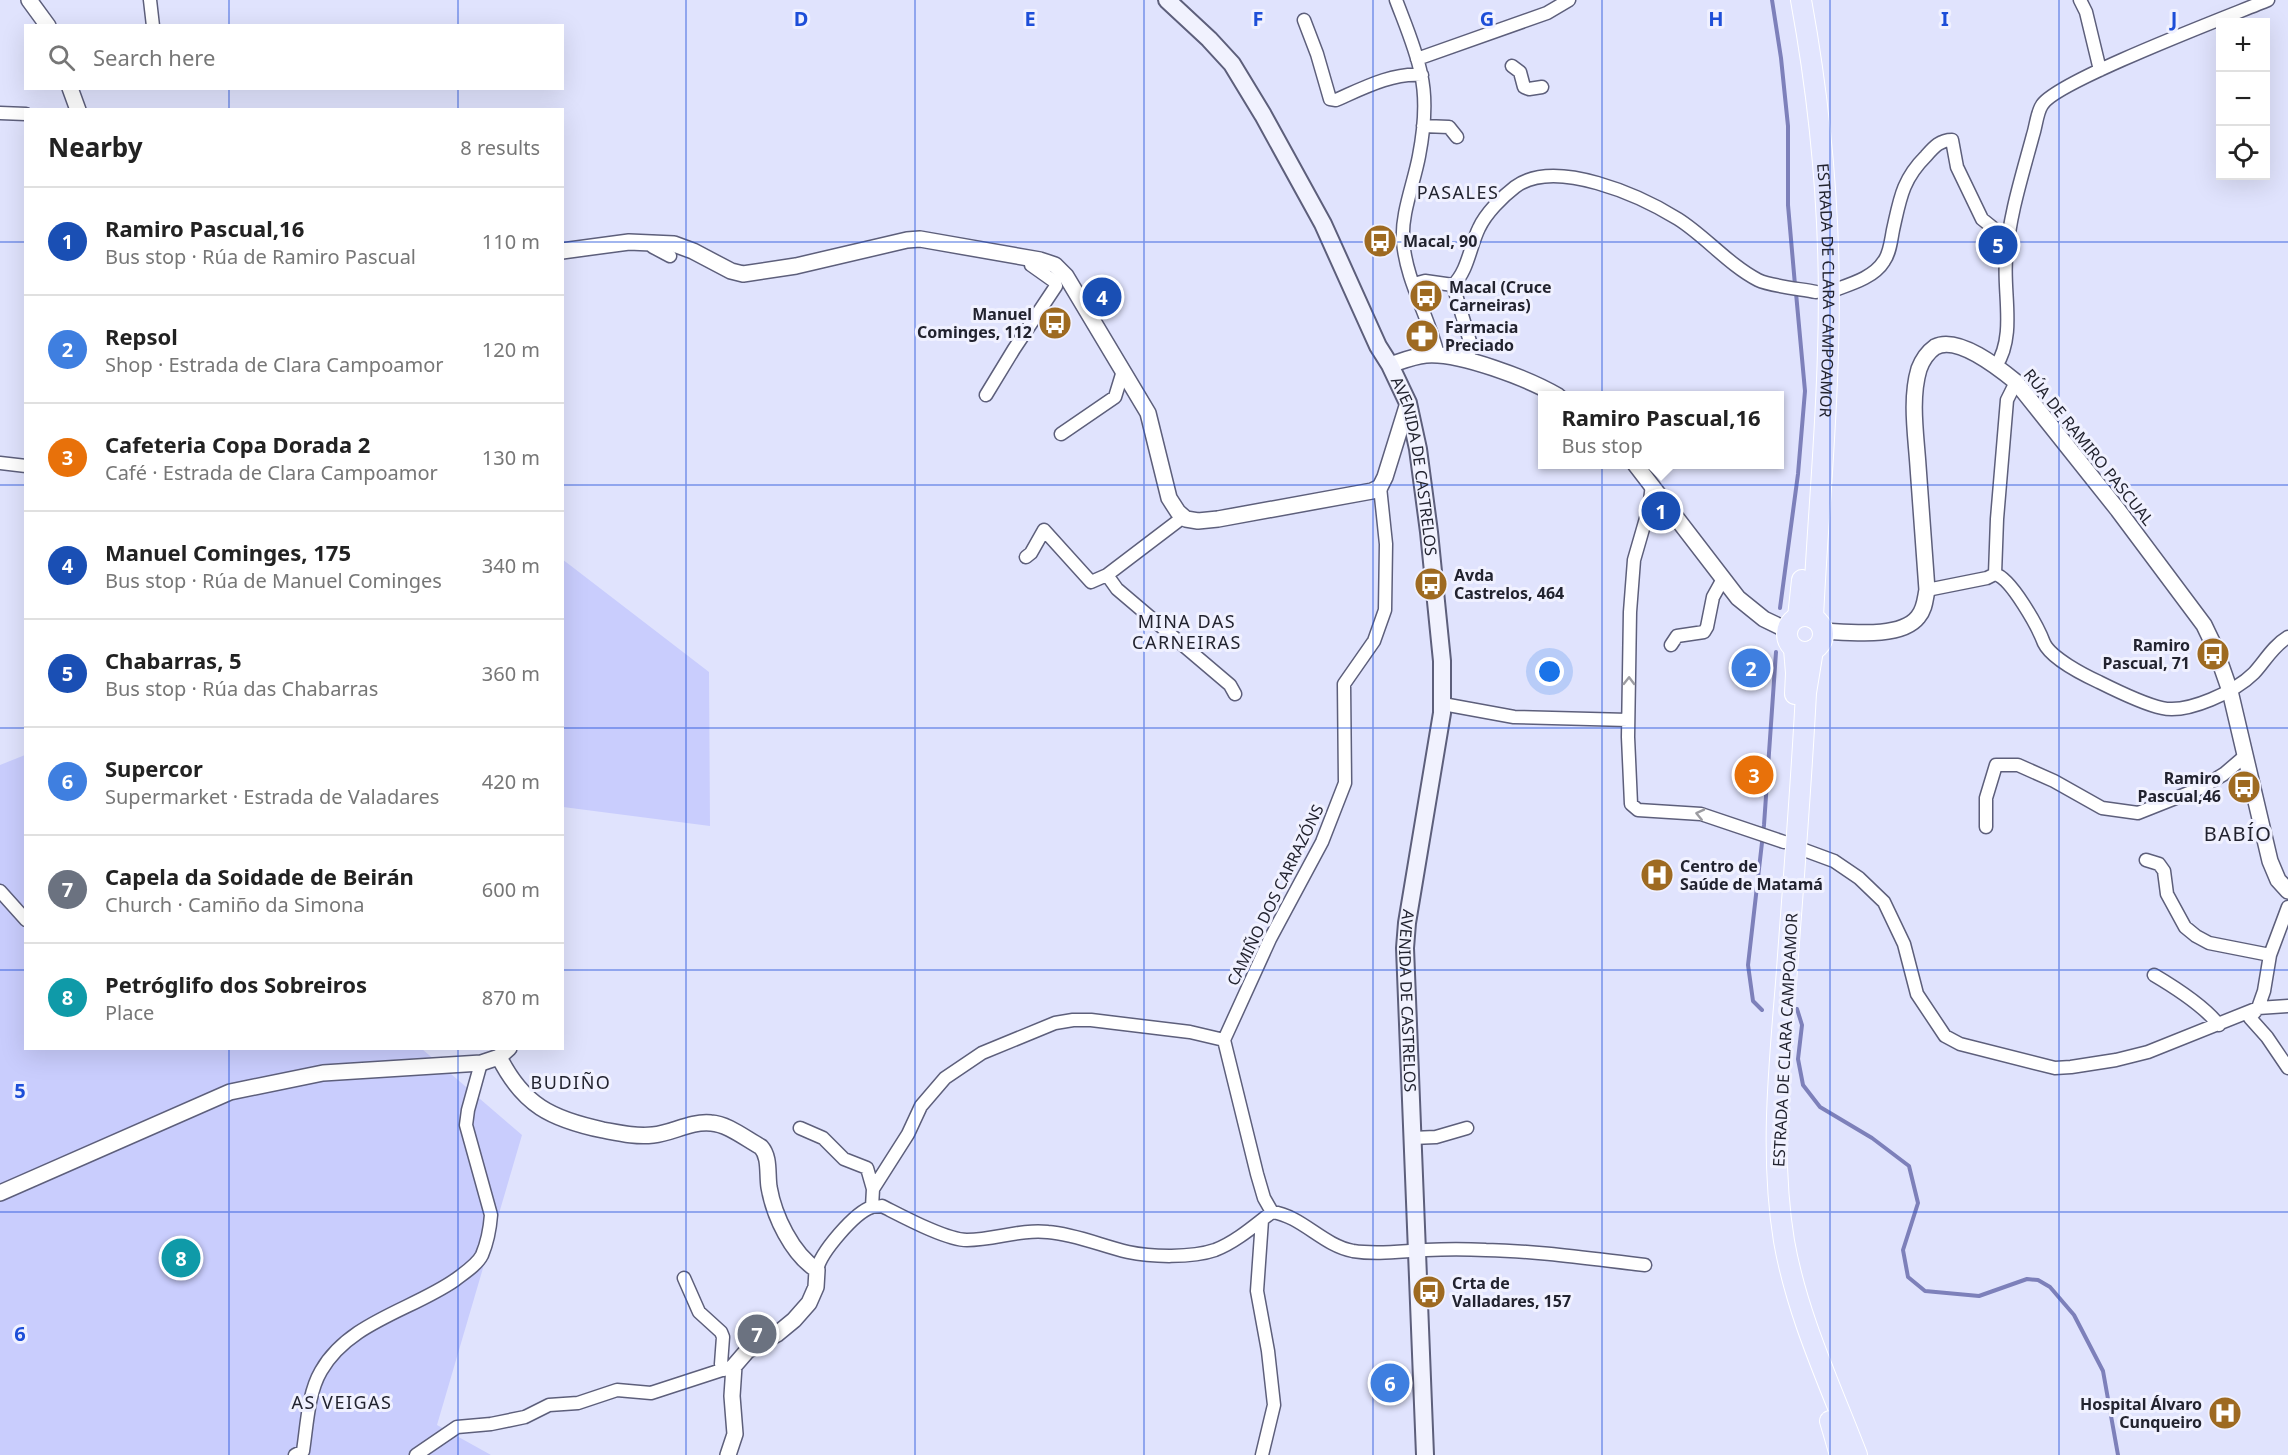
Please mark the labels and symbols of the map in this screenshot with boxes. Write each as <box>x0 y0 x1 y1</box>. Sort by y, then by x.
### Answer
text: D <box>794 5 808 32</box>
text: E <box>1024 5 1036 32</box>
text: F <box>1253 5 1263 32</box>
text: G <box>1480 5 1494 32</box>
text: H <box>1708 5 1724 32</box>
text: I <box>1941 5 1949 32</box>
text: J <box>2169 5 2177 32</box>
street label: ESTRADA DE CLARA CAMPOAMOR <box>1812 162 1840 418</box>
district label: PASALES <box>1417 180 1499 204</box>
pin: 5 <box>1978 222 2018 268</box>
bus stop icon: Macal, 90 <box>1362 223 1398 259</box>
place label: Macal, 90 <box>1403 230 1477 252</box>
pin: 4 <box>1082 274 1122 320</box>
place label: Macal (Cruce Carneiras) <box>1449 276 1552 316</box>
bus stop icon: Macal (Cruce Carneiras) <box>1408 278 1444 314</box>
place label: Manuel Cominges, 112 <box>917 303 1032 343</box>
bus stop icon: Manuel Cominges, 112 <box>1037 305 1073 341</box>
place label: Farmacia Preciado <box>1445 316 1518 356</box>
pharmacy icon: Farmacia Preciado <box>1404 318 1440 354</box>
street label: RÚA DE RAMIRO PASCUAL <box>2019 364 2159 530</box>
street label: AVENIDA DE CASTRELOS <box>1386 373 1442 557</box>
pin: 1 <box>1642 488 1680 534</box>
place label: Avda Castrelos, 464 <box>1454 564 1564 604</box>
bus stop icon: Avda Castrelos, 464 <box>1413 566 1449 602</box>
district label: MINA DAS CARNEIRAS <box>1132 609 1242 654</box>
place label: Ramiro Pascual, 71 <box>2102 634 2190 674</box>
bus stop icon: Ramiro Pascual, 71 <box>2195 636 2231 672</box>
pin: 2 <box>1732 646 1770 690</box>
your location <box>1535 657 1564 686</box>
one-way arrow <box>1623 677 1635 686</box>
pin: 3 <box>1734 752 1774 798</box>
place label: Ramiro Pascual,46 <box>2138 767 2221 807</box>
bus stop icon: Ramiro Pascual,46 <box>2226 769 2262 805</box>
street label: CAMIÑO DOS CARRAZÓNS <box>1221 801 1329 989</box>
one-way arrow <box>1695 809 1705 822</box>
district label: BABÍO <box>2204 820 2272 847</box>
place label: Centro de Saúde de Matamá <box>1680 855 1823 895</box>
hospital icon: Centro de Saúde de Matamá <box>1639 857 1675 893</box>
street label: AVENIDA DE CASTRELOS <box>1394 908 1422 1093</box>
street label: ESTRADA DE CLARA CAMPOAMOR <box>1767 912 1803 1167</box>
district label: BUDIÑO <box>531 1070 611 1094</box>
text: 5 <box>14 1077 26 1104</box>
pin: 8 <box>162 1236 201 1280</box>
place label: Crta de Valladares, 157 <box>1452 1272 1571 1312</box>
bus stop icon: Crta de Valladares, 157 <box>1411 1274 1447 1310</box>
pin: 7 <box>738 1312 777 1356</box>
text: 6 <box>14 1320 26 1347</box>
pin: 6 <box>1370 1360 1410 1406</box>
district label: AS VEIGAS <box>292 1390 392 1414</box>
place label: Hospital Álvaro Cunqueiro <box>2080 1393 2202 1433</box>
hospital icon: Hospital Álvaro Cunqueiro <box>2207 1395 2243 1431</box>

